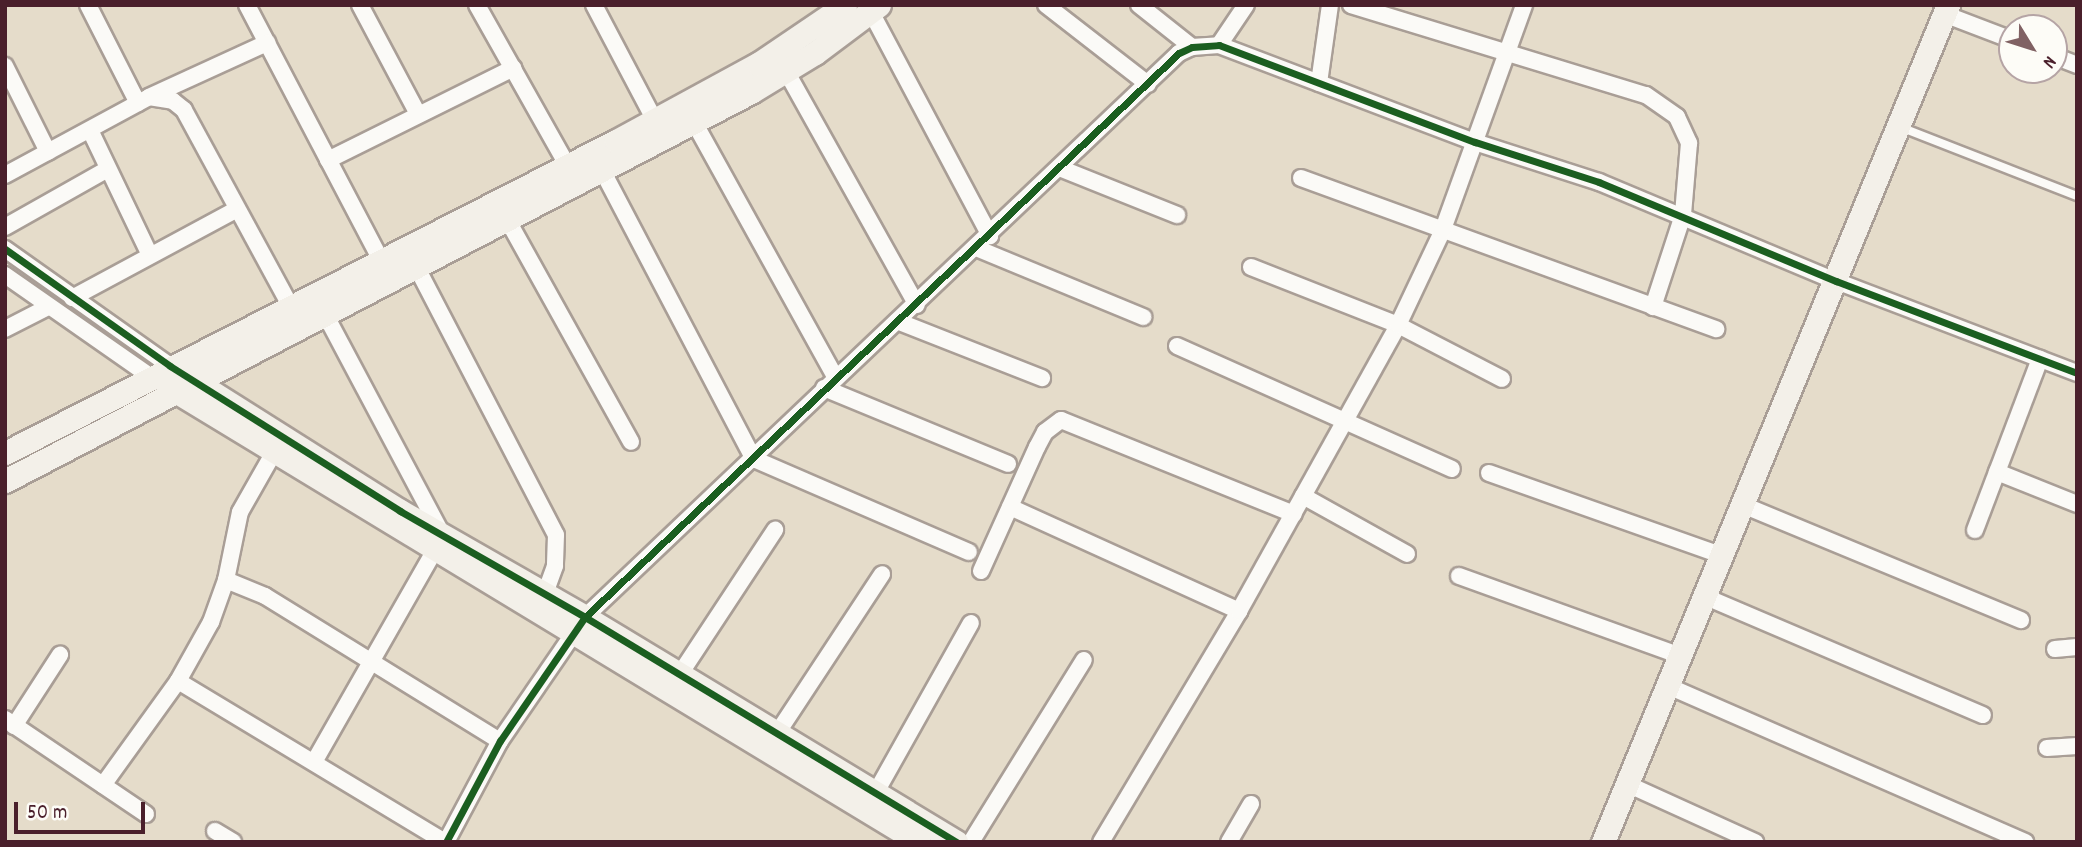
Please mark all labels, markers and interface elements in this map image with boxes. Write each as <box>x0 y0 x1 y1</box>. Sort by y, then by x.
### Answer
north arrow <box>1998 14 2068 84</box>
text: N <box>2035 49 2062 73</box>
scale bar <box>18 788 149 832</box>
text: 50 m <box>27 799 67 829</box>

